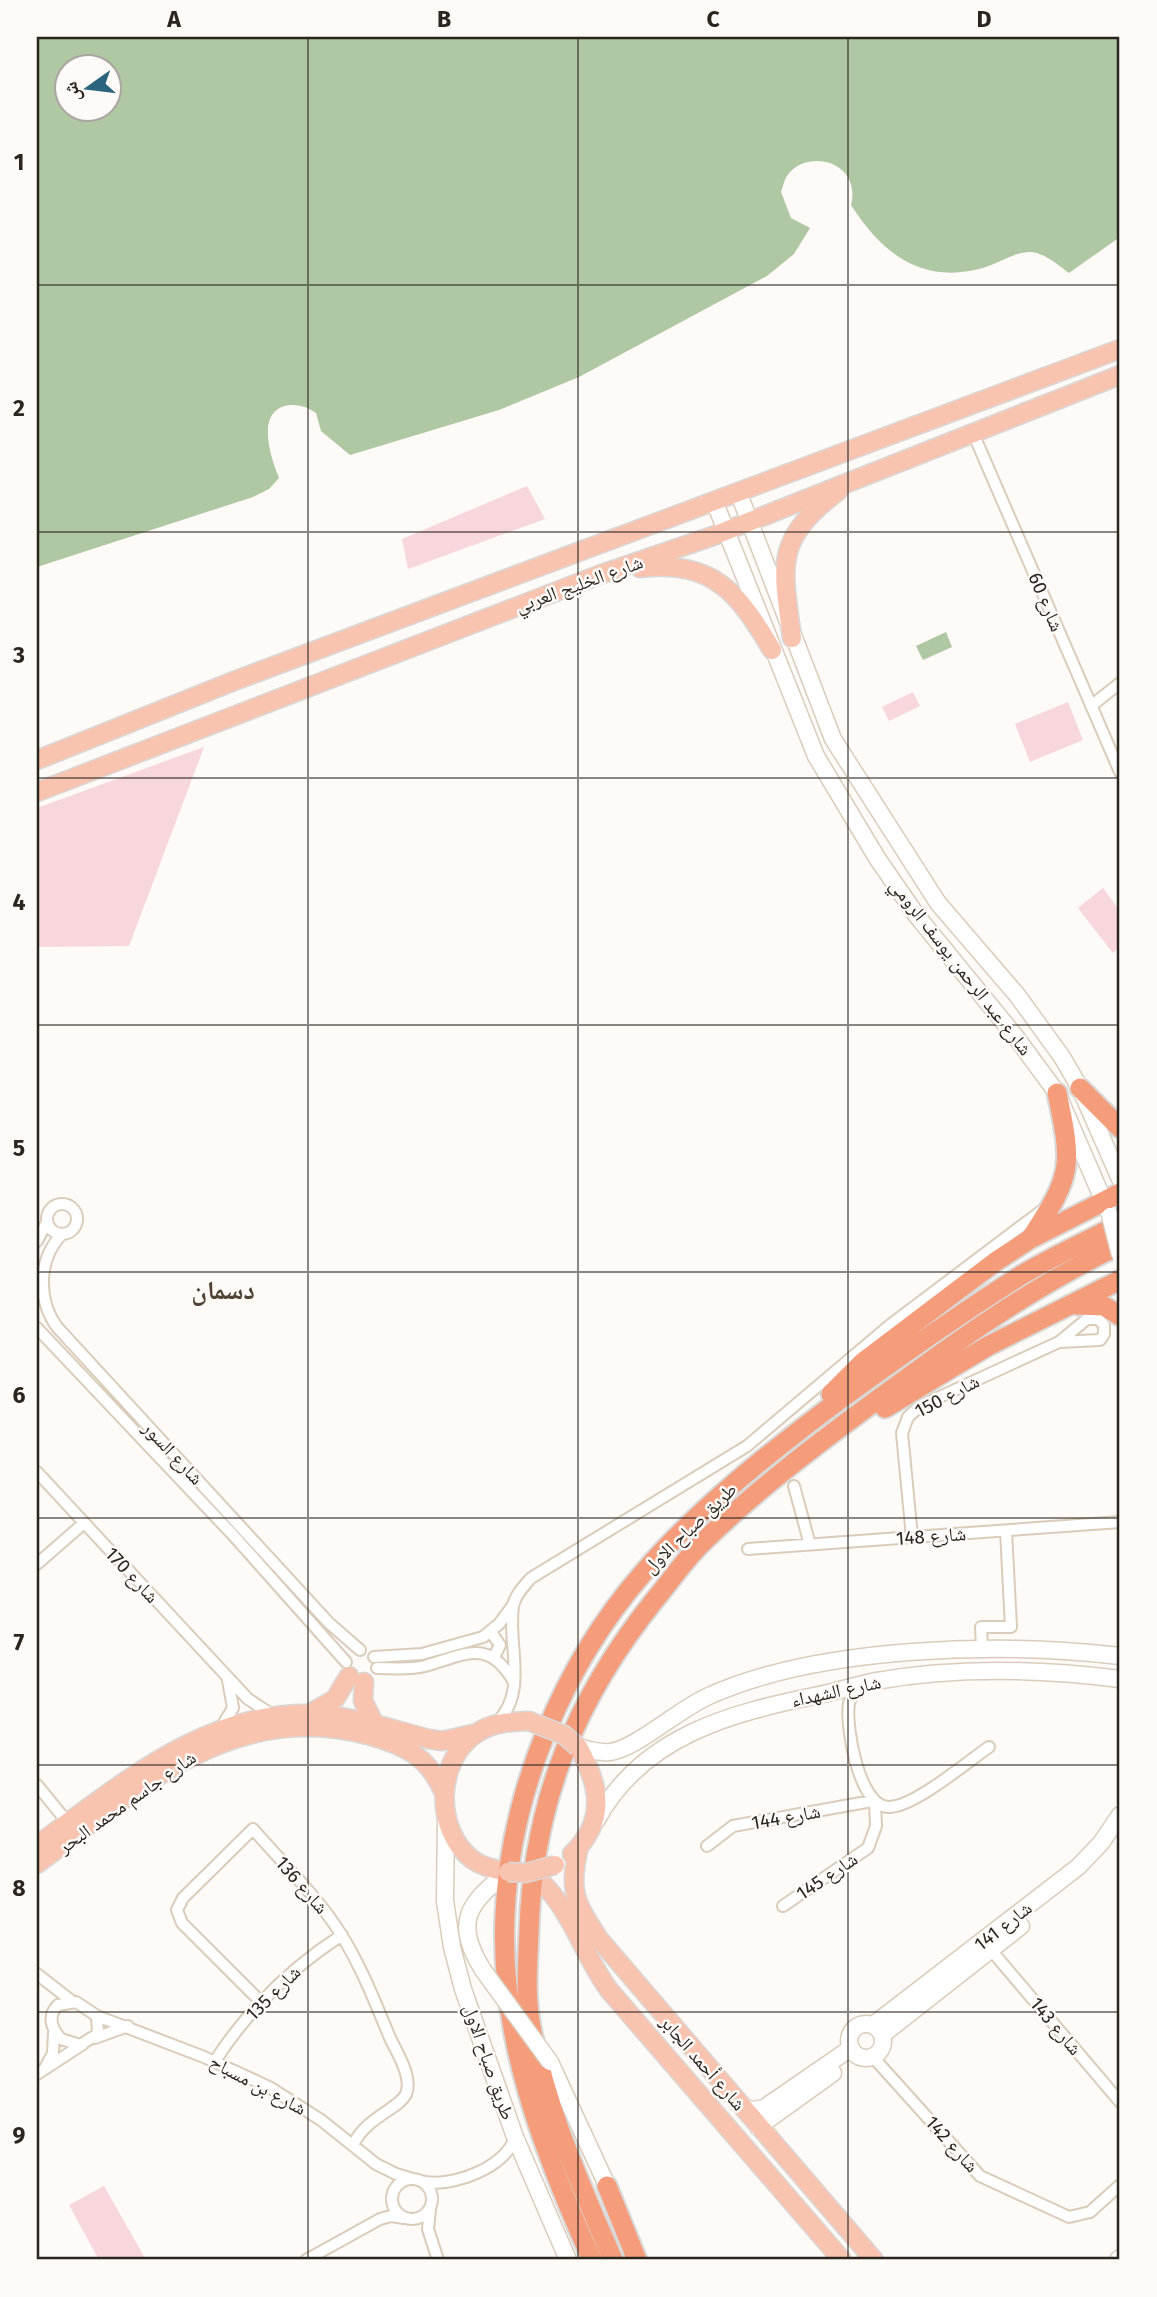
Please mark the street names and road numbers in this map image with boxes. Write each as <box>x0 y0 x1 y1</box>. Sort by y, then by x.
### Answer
street label: شارع الخليج العربي <box>512 550 647 621</box>
street label: شارع 60 <box>1023 569 1069 635</box>
street label: شارع عبد الرحمن يوسف الرومي <box>882 874 1037 1062</box>
street label: شارع 150 <box>911 1370 983 1422</box>
street label: شارع السور <box>137 1416 208 1490</box>
street label: طريق صباح الاول <box>639 1478 741 1578</box>
street label: شارع 148 <box>895 1522 967 1550</box>
street label: شارع 170 <box>100 1542 164 1608</box>
street label: شارع الشهداء <box>789 1670 883 1712</box>
street label: شارع جاسم محمد البحر <box>53 1746 201 1860</box>
street label: شارع 144 <box>750 1800 822 1834</box>
street label: شارع 145 <box>792 1847 862 1905</box>
street label: شارع 136 <box>271 1851 333 1919</box>
street label: شارع 141 <box>970 1896 1036 1956</box>
street label: شارع 135 <box>241 1961 305 2025</box>
street label: شارع 143 <box>1025 1992 1087 2060</box>
street label: طريق صباح الاول <box>458 2001 520 2123</box>
street label: شارع أحمد الجابر <box>655 2010 751 2115</box>
street label: شارع بن مسباح <box>206 2050 310 2120</box>
street label: شارع 142 <box>921 2111 983 2177</box>

